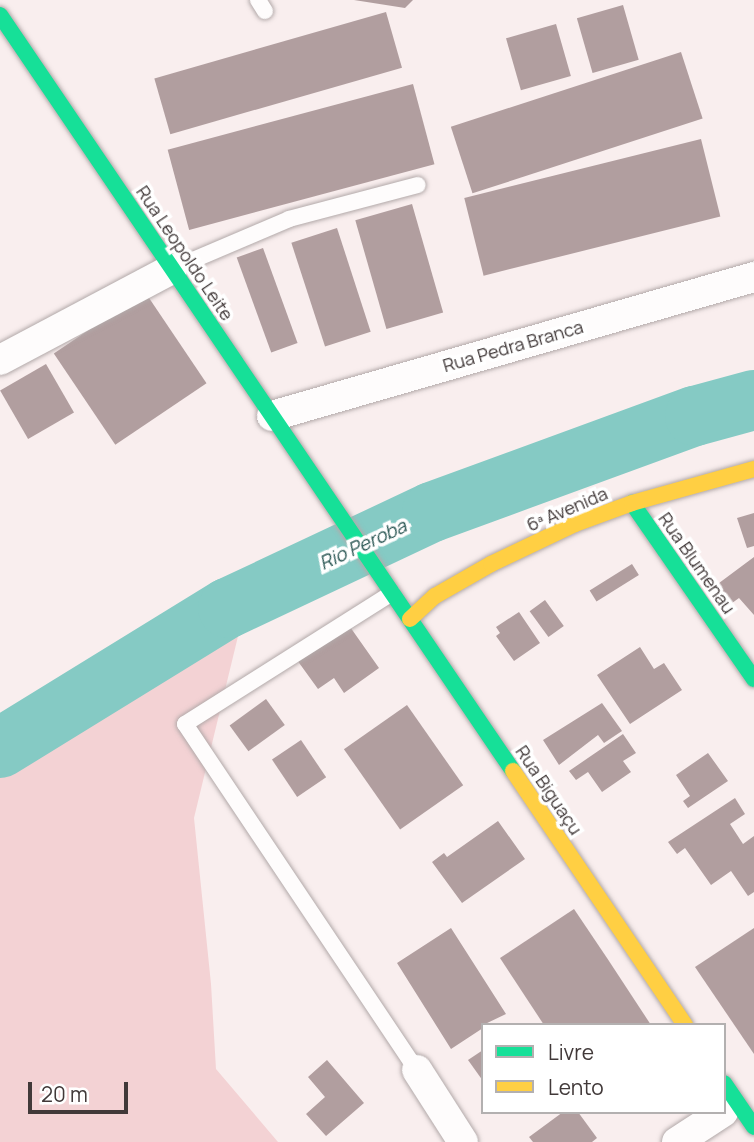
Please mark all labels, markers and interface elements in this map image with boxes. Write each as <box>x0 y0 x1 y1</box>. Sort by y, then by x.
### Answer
street label: Rua Leopoldo Leite <box>132 182 238 324</box>
street label: Rua Pedra Branca <box>440 316 586 376</box>
street label: 6ª Avenida <box>523 482 611 536</box>
street label: Rua Blumenau <box>654 508 740 618</box>
water label: Rio Peroba <box>316 515 410 575</box>
street label: Rua Biguaçu <box>511 741 587 839</box>
legend <box>481 1023 726 1114</box>
text: Livre <box>548 1038 594 1066</box>
scale bar <box>32 1068 131 1112</box>
text: Lento <box>548 1073 604 1101</box>
text: 20 m <box>41 1080 88 1108</box>

